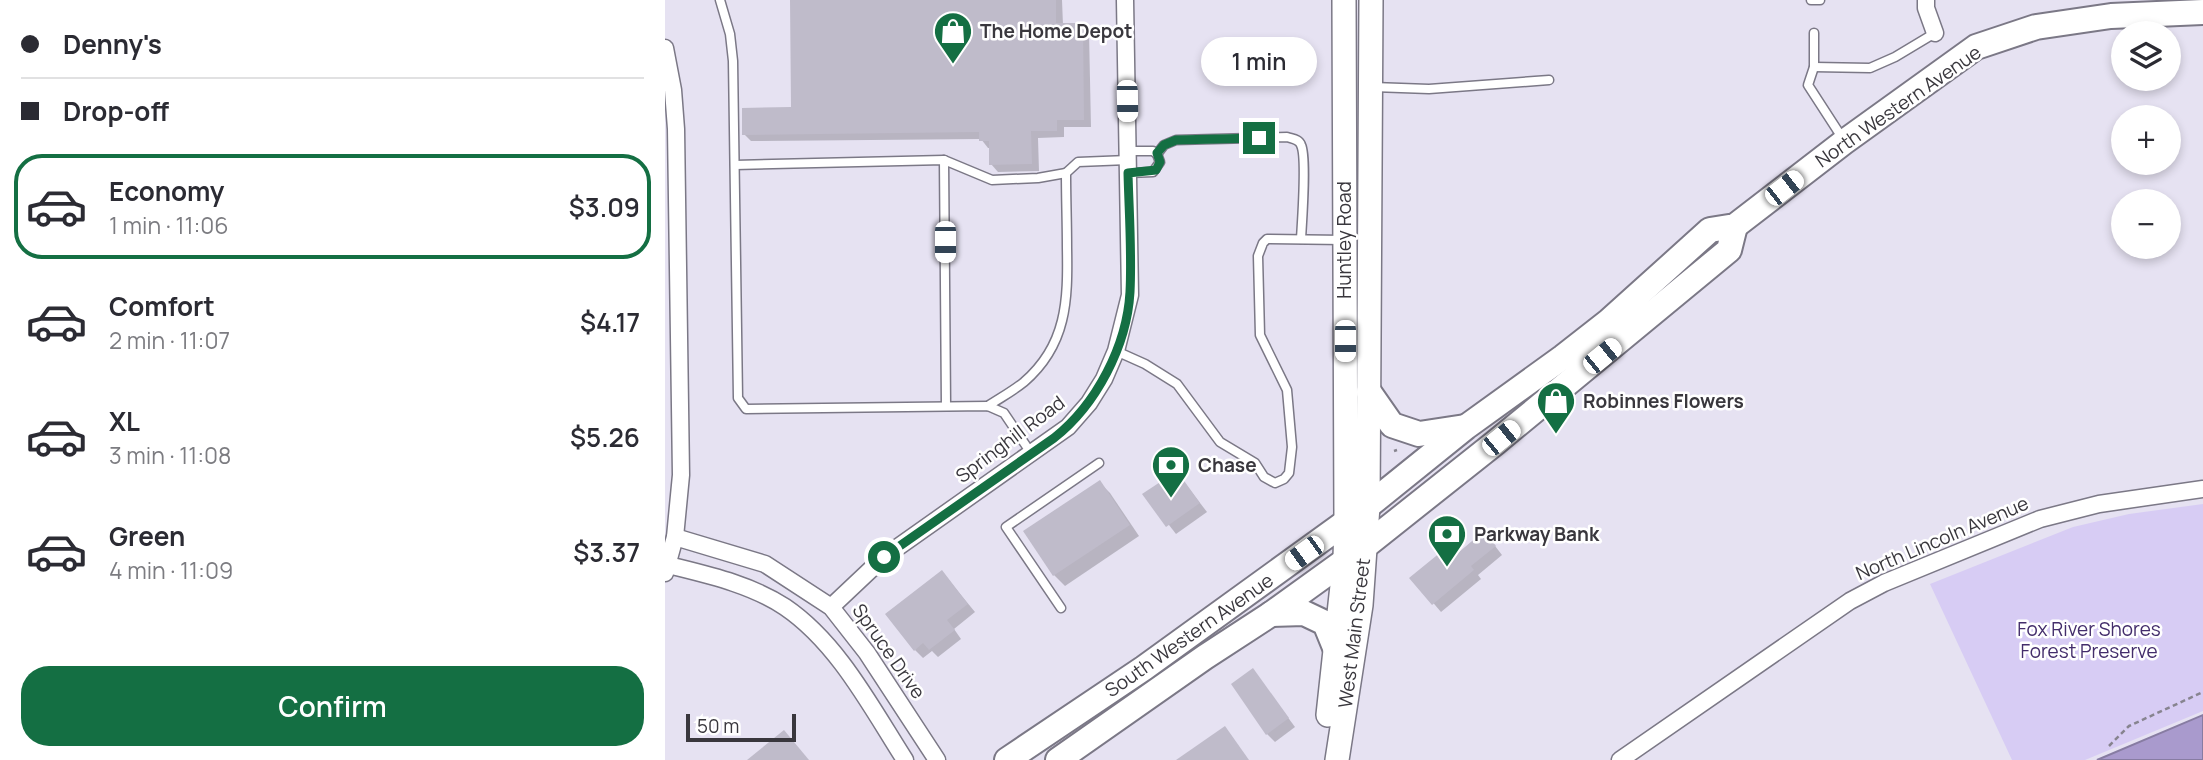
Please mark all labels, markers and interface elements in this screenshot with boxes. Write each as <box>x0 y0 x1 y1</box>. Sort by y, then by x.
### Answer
shop icon: The Home Depot <box>932 10 974 65</box>
place label: The Home Depot <box>980 18 1132 44</box>
map controls <box>2111 21 2181 259</box>
button: layers <box>2111 21 2181 91</box>
text: Denny's <box>63 26 162 62</box>
callout: 1 min <box>1201 37 1317 86</box>
street label: North Western Avenue <box>1810 39 1986 173</box>
text: 1 min <box>1232 45 1286 77</box>
car <box>1117 80 1138 122</box>
text: Drop-off <box>63 93 169 129</box>
button: + <box>2111 105 2181 175</box>
route end <box>1243 122 1275 154</box>
car <box>1761 167 1808 209</box>
text: Economy <box>109 173 224 209</box>
icon: car <box>25 175 88 238</box>
street label: Huntley Road <box>1331 181 1357 299</box>
text: $3.09 <box>569 189 640 225</box>
button: − <box>2111 189 2181 259</box>
text: 1 min · 11:06 <box>109 209 229 241</box>
car <box>935 221 956 263</box>
text: Comfort <box>109 288 215 324</box>
icon: car <box>25 290 88 353</box>
text: $4.17 <box>580 304 640 340</box>
car <box>1335 320 1356 362</box>
text: 2 min · 11:07 <box>109 324 230 356</box>
car <box>1580 335 1625 377</box>
shop icon: Robinnes Flowers <box>1535 380 1577 435</box>
place label: Robinnes Flowers <box>1583 388 1744 414</box>
street label: Springhill Road <box>950 389 1070 489</box>
text: XL <box>109 403 140 439</box>
icon: car <box>25 405 88 468</box>
car <box>1479 417 1524 459</box>
text: $5.26 <box>570 419 640 455</box>
text: 3 min · 11:08 <box>109 439 231 471</box>
bank icon: Chase <box>1150 444 1192 499</box>
place label: Chase <box>1198 452 1257 478</box>
street label: North Lincoln Avenue <box>1852 490 2032 586</box>
bank icon: Parkway Bank <box>1426 513 1468 568</box>
text: Green <box>109 518 185 554</box>
icon: car <box>25 520 88 583</box>
place label: Parkway Bank <box>1474 521 1600 547</box>
car <box>1281 532 1328 574</box>
text: $3.37 <box>573 534 640 570</box>
route start <box>868 541 900 573</box>
text: 4 min · 11:09 <box>109 554 233 586</box>
street label: West Main Street <box>1332 556 1376 710</box>
street label: South Western Avenue <box>1100 567 1278 703</box>
street label: Spruce Drive <box>847 598 931 704</box>
park label: Fox River Shores Forest Preserve <box>2017 616 2161 664</box>
button: Confirm <box>21 666 644 746</box>
scale bar <box>686 711 796 743</box>
text: 50 m <box>697 713 739 739</box>

